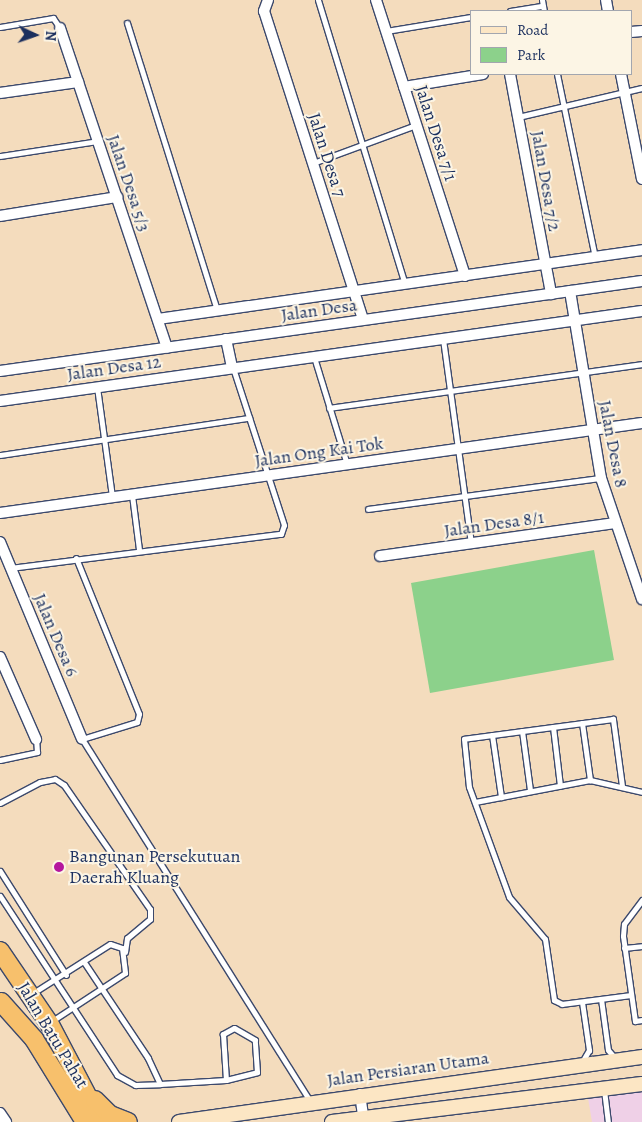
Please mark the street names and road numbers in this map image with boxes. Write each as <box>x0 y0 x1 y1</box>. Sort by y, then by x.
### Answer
street label: Jalan Desa 7/1 <box>410 82 462 184</box>
street label: Jalan Desa 7 <box>303 110 351 200</box>
street label: Jalan Desa 7/2 <box>527 129 565 233</box>
street label: Jalan Desa 5/3 <box>102 132 156 234</box>
street label: Jalan Desa <box>280 294 358 326</box>
street label: Jalan Desa 12 <box>66 351 162 385</box>
street label: Jalan Desa 8 <box>594 398 632 490</box>
street label: Jalan Ong Kai Tok <box>253 432 385 472</box>
street label: Jalan Desa 8/1 <box>443 506 545 542</box>
street label: Jalan Desa 6 <box>29 590 83 680</box>
street label: Jalan Batu Pahat <box>13 978 93 1092</box>
street label: Jalan Persiaran Utama <box>326 1047 490 1091</box>

